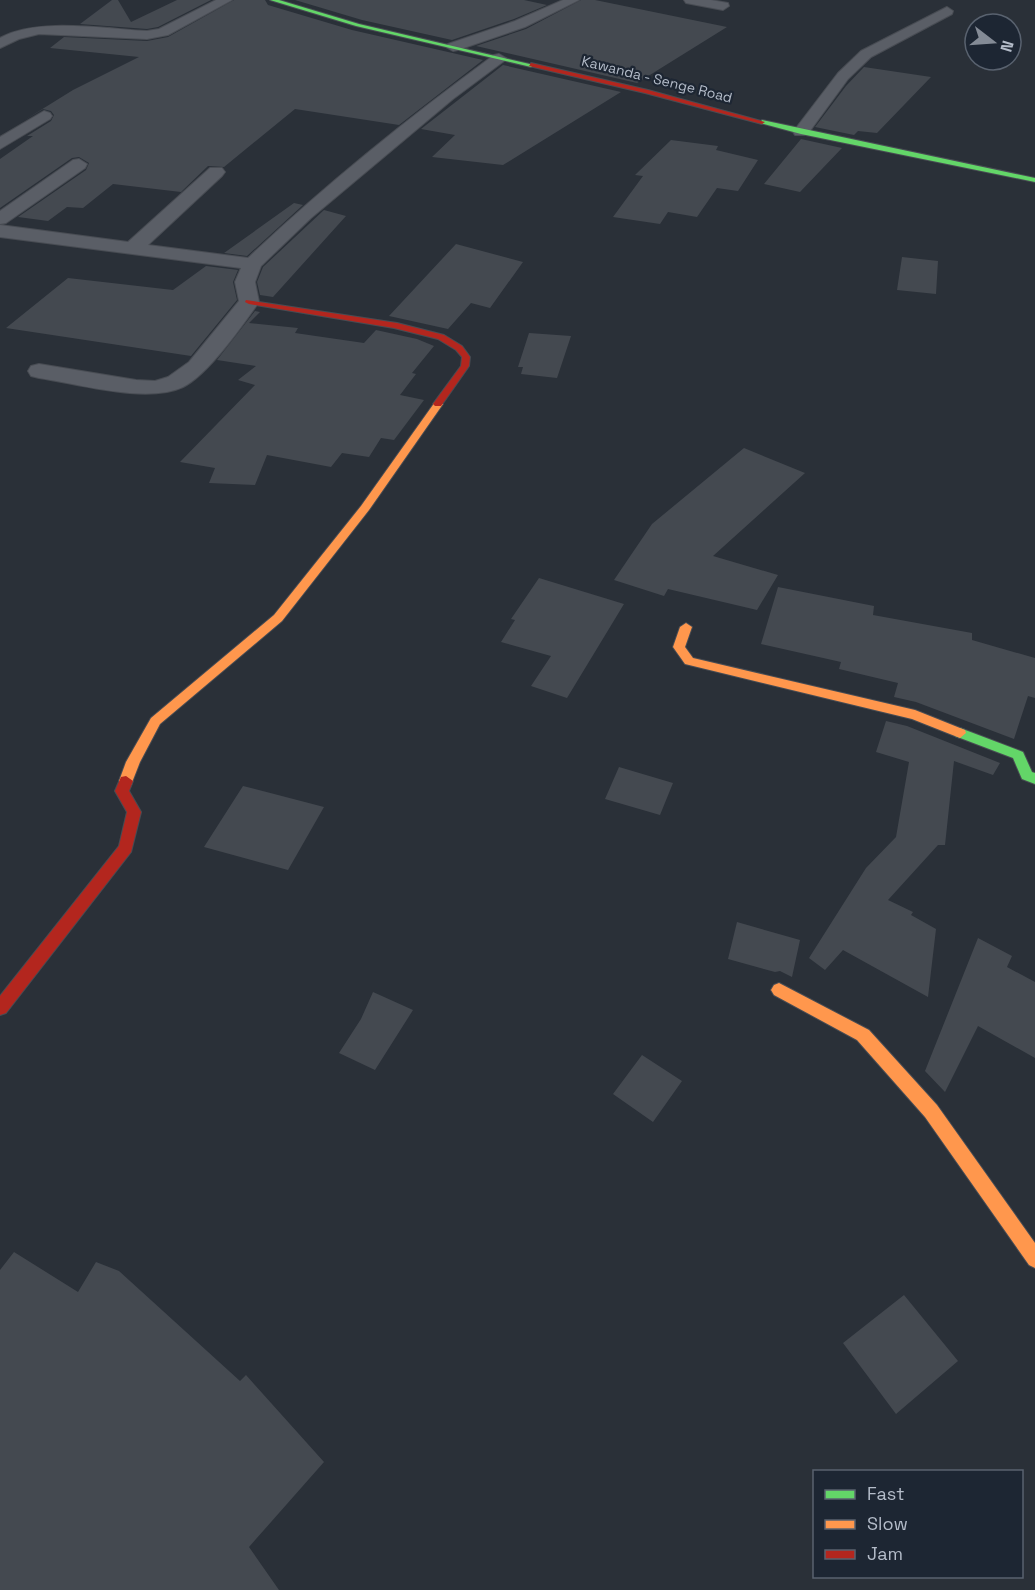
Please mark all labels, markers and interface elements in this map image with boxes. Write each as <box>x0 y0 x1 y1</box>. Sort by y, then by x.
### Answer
north arrow <box>963 12 1023 72</box>
text: N <box>995 38 1018 54</box>
street label: Kawanda - Senge Road <box>580 52 734 106</box>
legend <box>813 1470 1023 1578</box>
text: Fast <box>867 1482 904 1505</box>
text: Slow <box>867 1512 908 1535</box>
text: Jam <box>867 1542 903 1565</box>

